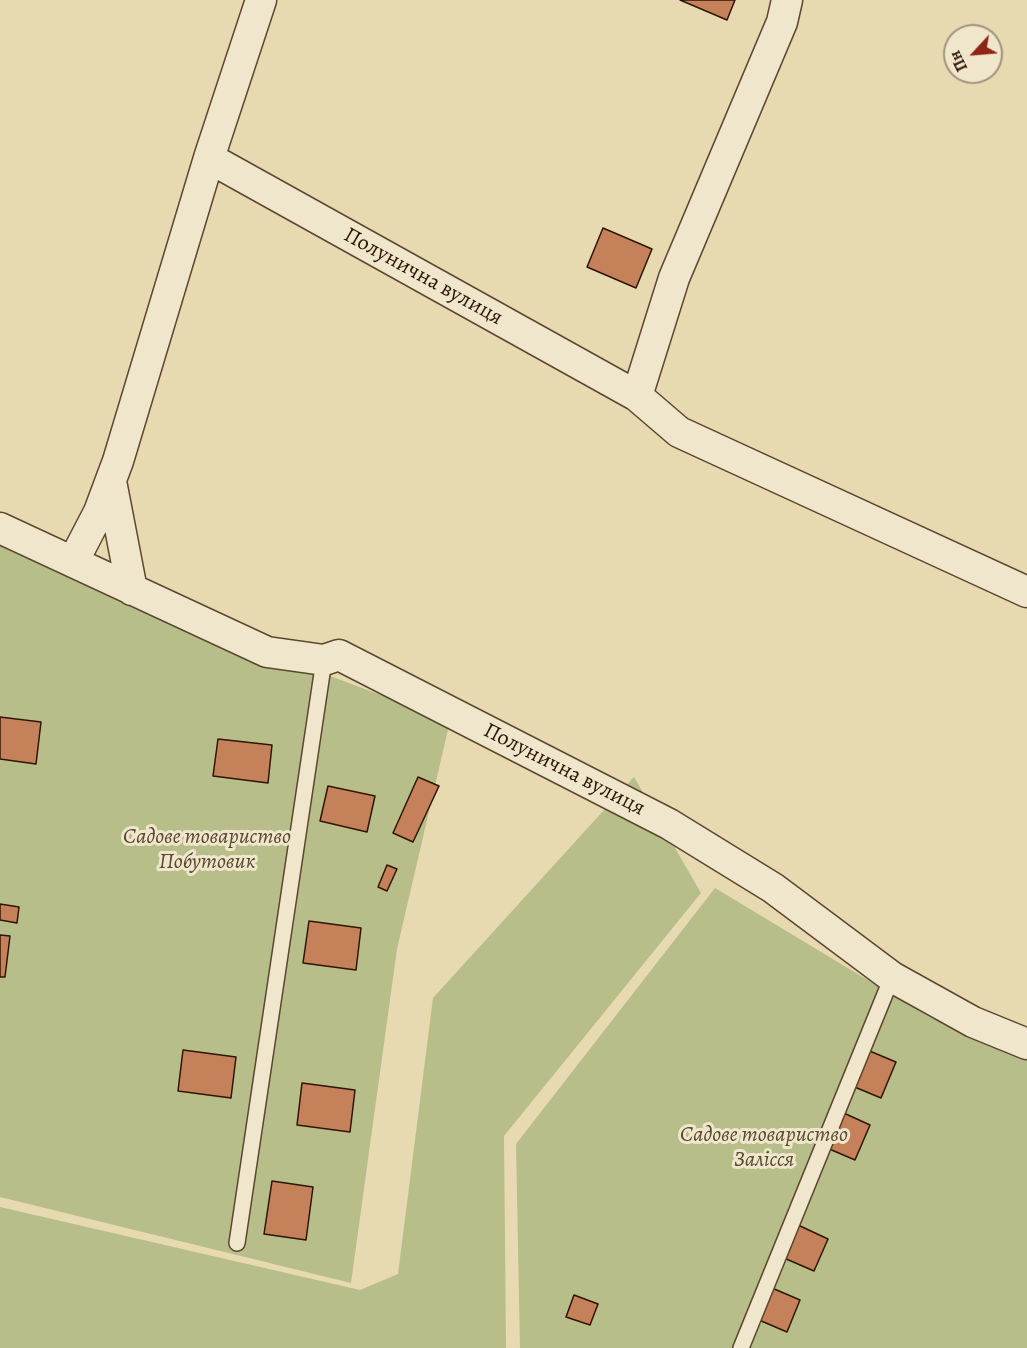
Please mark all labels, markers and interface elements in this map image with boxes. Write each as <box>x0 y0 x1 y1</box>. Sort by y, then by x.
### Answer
north arrow <box>943 24 1003 84</box>
text: Пн <box>944 47 973 75</box>
street label: Полунична вулиця <box>339 222 507 332</box>
street label: Полунична вулиця <box>479 718 649 822</box>
park label: Садове товариство Побутовик <box>123 825 291 876</box>
park label: Садове товариство Залісся <box>680 1123 848 1174</box>

